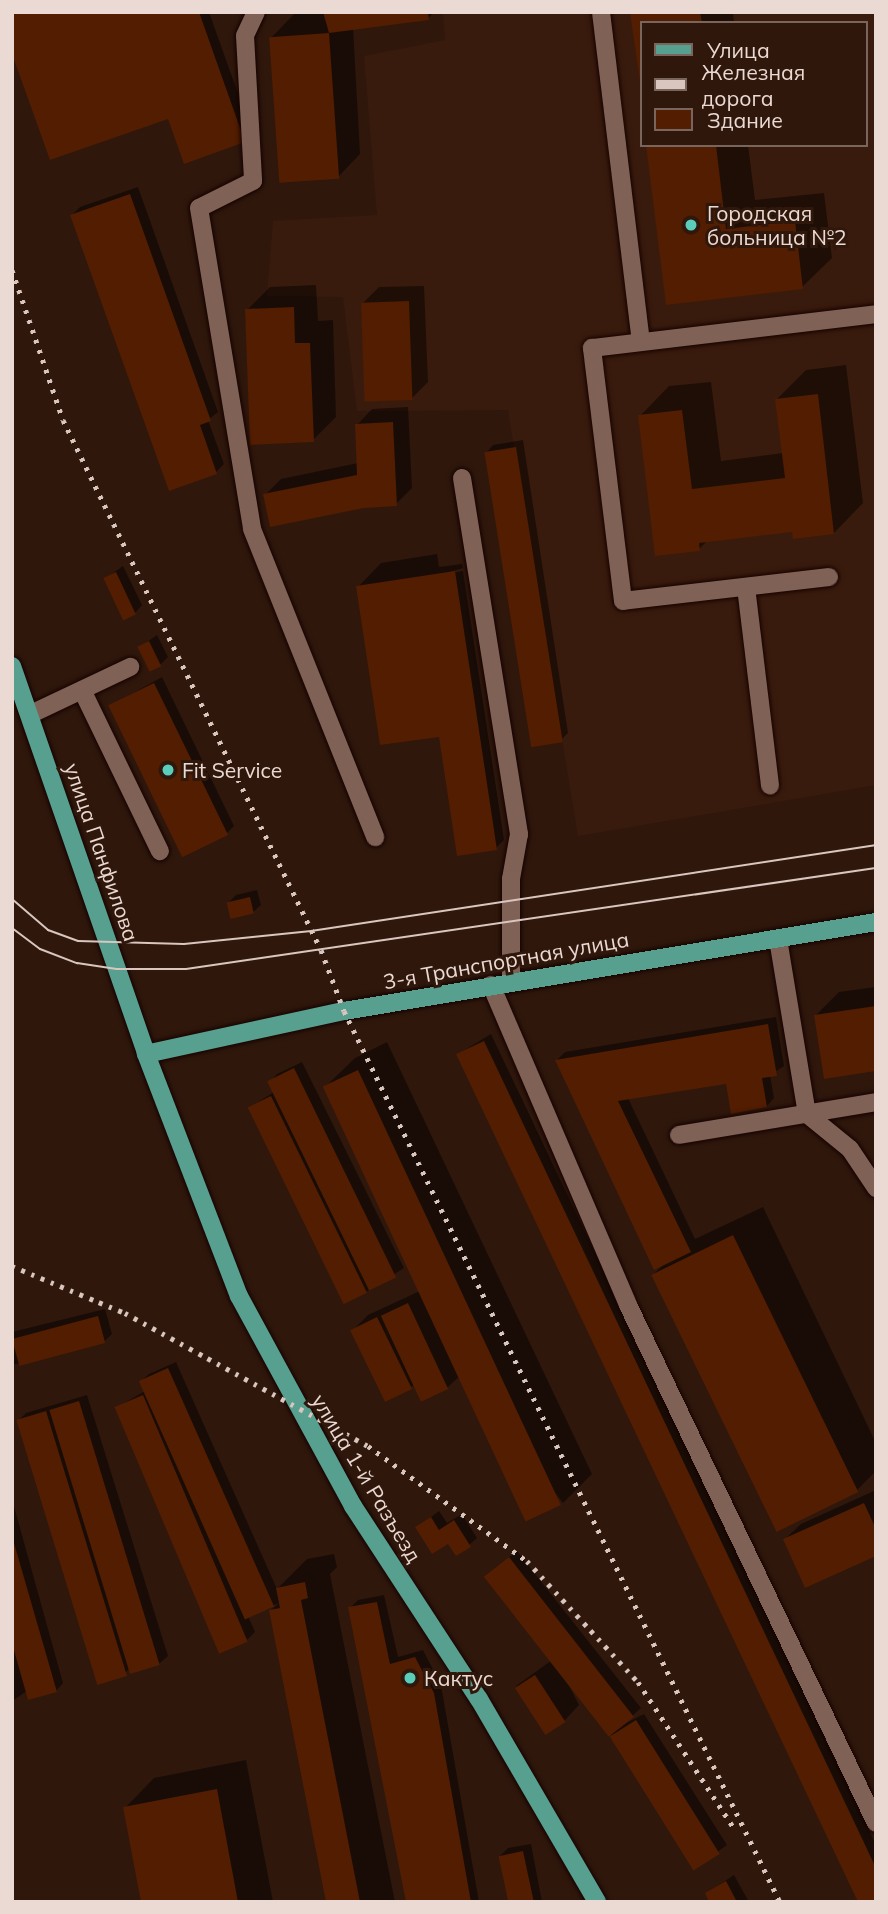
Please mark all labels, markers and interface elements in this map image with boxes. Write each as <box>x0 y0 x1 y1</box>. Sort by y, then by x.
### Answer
legend <box>640 21 867 147</box>
text: Улица <box>707 37 770 63</box>
text: Железная дорога <box>701 59 805 111</box>
text: Здание <box>707 107 783 133</box>
place label: Городская больница №2 <box>707 200 847 250</box>
marker: Городская больница №2 <box>681 215 701 235</box>
place label: Fit Service <box>182 757 282 783</box>
street label: улица Панфилова <box>60 760 144 944</box>
marker: Fit Service <box>160 762 176 778</box>
street label: 3-я Транспортная улица <box>381 926 631 994</box>
street label: улица 1-й Разъезд <box>307 1389 427 1567</box>
place label: Кактус <box>424 1665 493 1691</box>
marker: Кактус <box>402 1670 418 1686</box>

